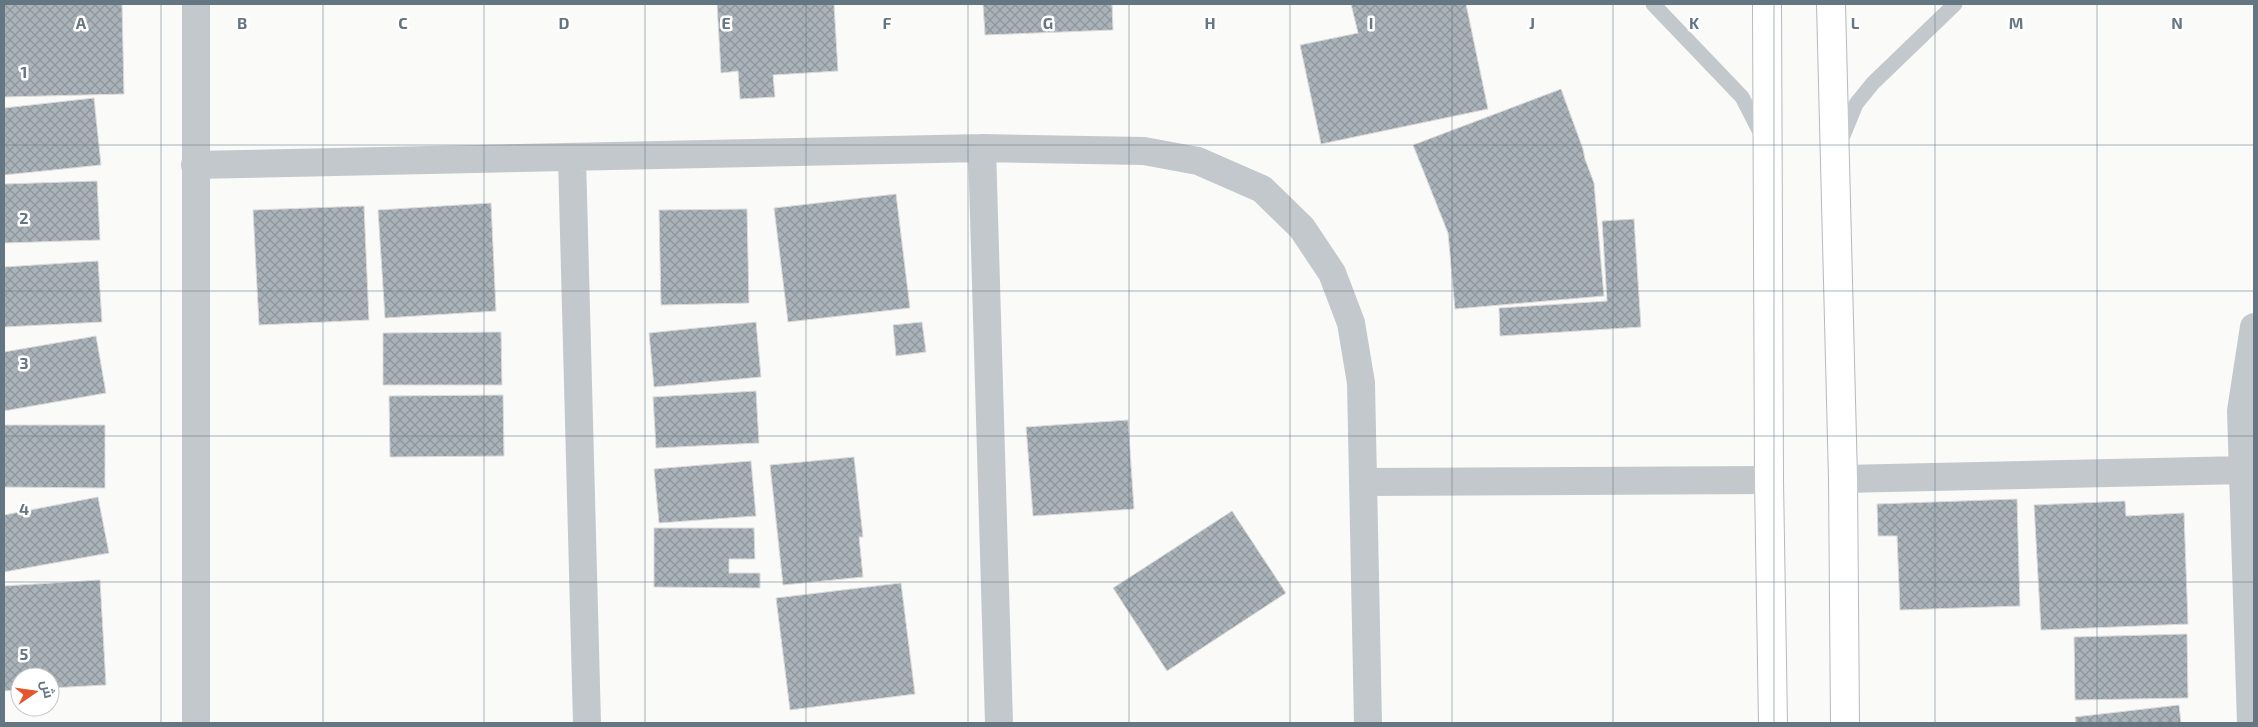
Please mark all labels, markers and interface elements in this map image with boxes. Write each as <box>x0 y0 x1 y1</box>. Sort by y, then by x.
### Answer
text: A <box>76 13 87 32</box>
text: B <box>237 13 247 32</box>
text: C <box>398 13 408 32</box>
text: D <box>559 13 570 32</box>
text: E <box>721 13 731 32</box>
text: F <box>883 13 892 32</box>
text: G <box>1043 13 1053 32</box>
text: H <box>1204 13 1216 32</box>
text: I <box>1369 13 1373 32</box>
text: J <box>1529 13 1535 32</box>
text: K <box>1689 13 1700 32</box>
text: L <box>1851 13 1860 32</box>
text: M <box>2009 13 2023 32</box>
text: N <box>2171 13 2183 32</box>
text: 1 <box>21 62 27 81</box>
text: 2 <box>19 208 29 227</box>
text: 3 <box>19 353 29 372</box>
text: 4 <box>19 499 29 518</box>
text: 5 <box>20 644 29 663</box>
north arrow <box>10 667 60 717</box>
text: ش <box>37 678 58 700</box>

